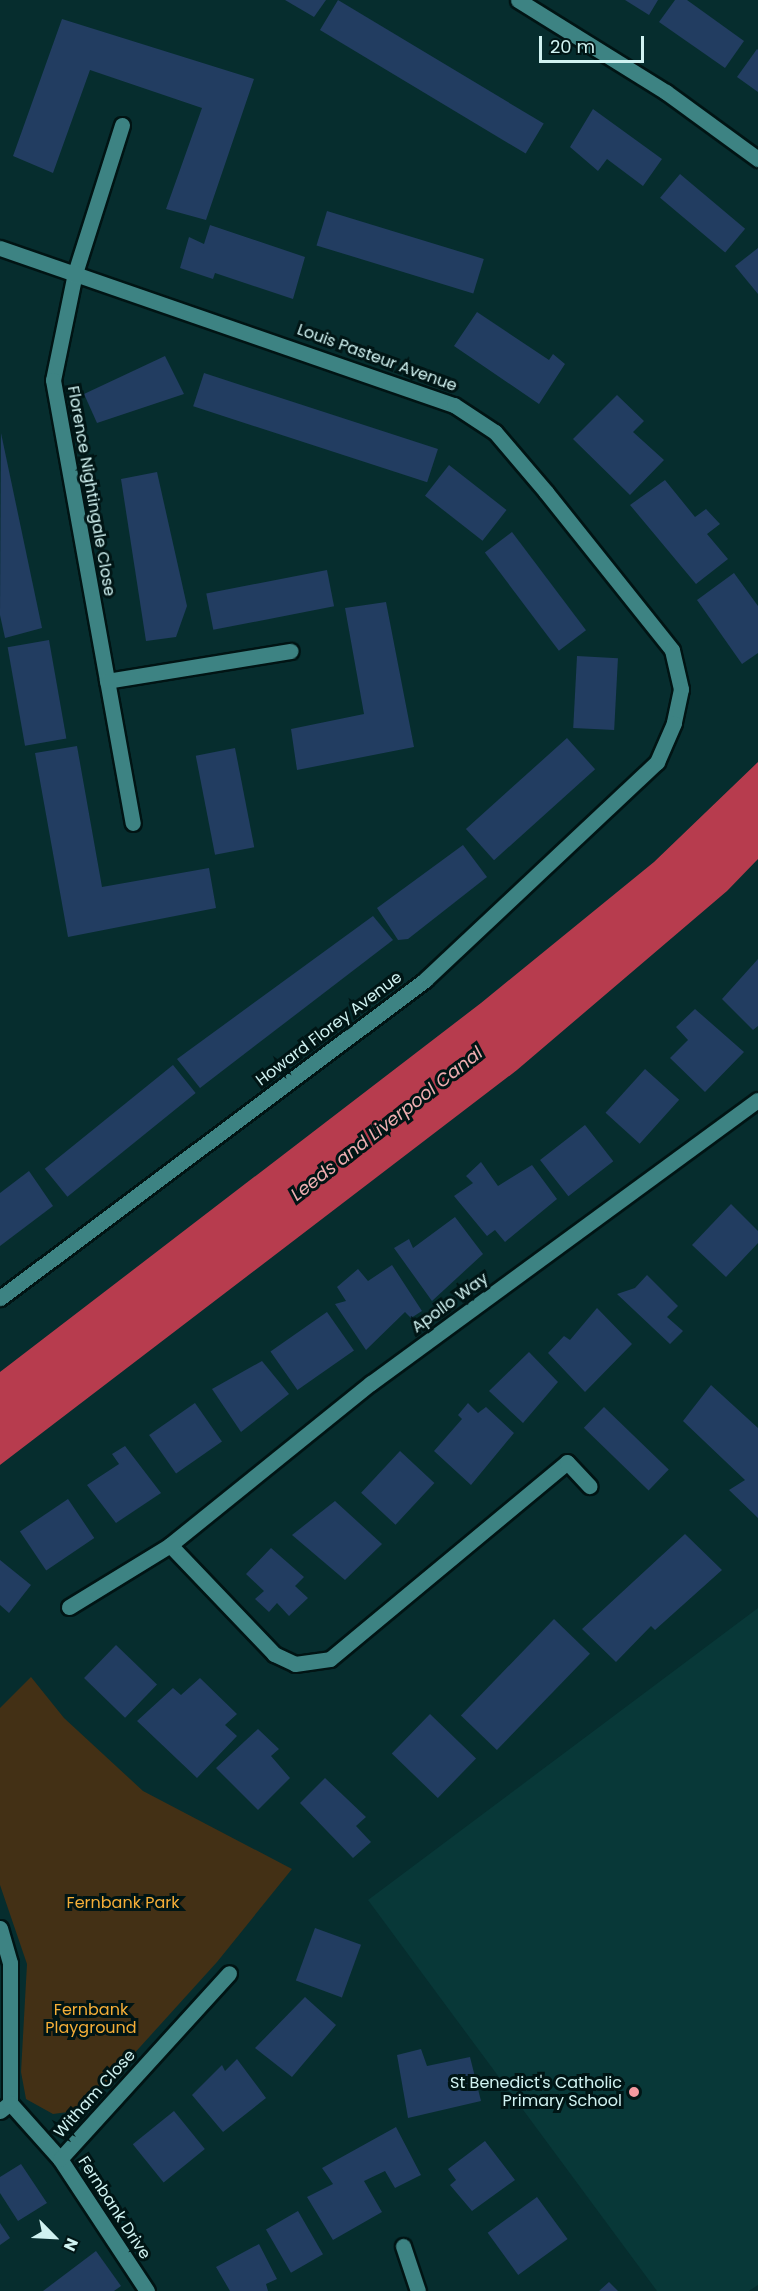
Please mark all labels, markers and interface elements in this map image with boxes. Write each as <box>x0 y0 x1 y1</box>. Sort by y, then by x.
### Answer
scale bar <box>542 24 647 62</box>
text: 20 m <box>550 34 595 59</box>
street label: Louis Pasteur Avenue <box>294 320 460 396</box>
street label: Florence Nightingale Close <box>63 384 119 598</box>
street label: Howard Florey Avenue <box>252 968 406 1090</box>
water label: Leeds and Liverpool Canal <box>287 1042 487 1206</box>
street label: Apollo Way <box>408 1269 492 1337</box>
park label: Fernbank Park <box>67 1893 179 1913</box>
park label: Fernbank Playground <box>45 2000 137 2038</box>
street label: Witham Close <box>50 2046 140 2142</box>
place label: St Benedict's Catholic Primary School <box>450 2073 622 2111</box>
marker: St Benedict's Catholic Primary School <box>627 2085 641 2099</box>
street label: Fernbank Drive <box>74 2153 154 2263</box>
north arrow <box>24 2207 84 2267</box>
text: N <box>58 2234 84 2255</box>

